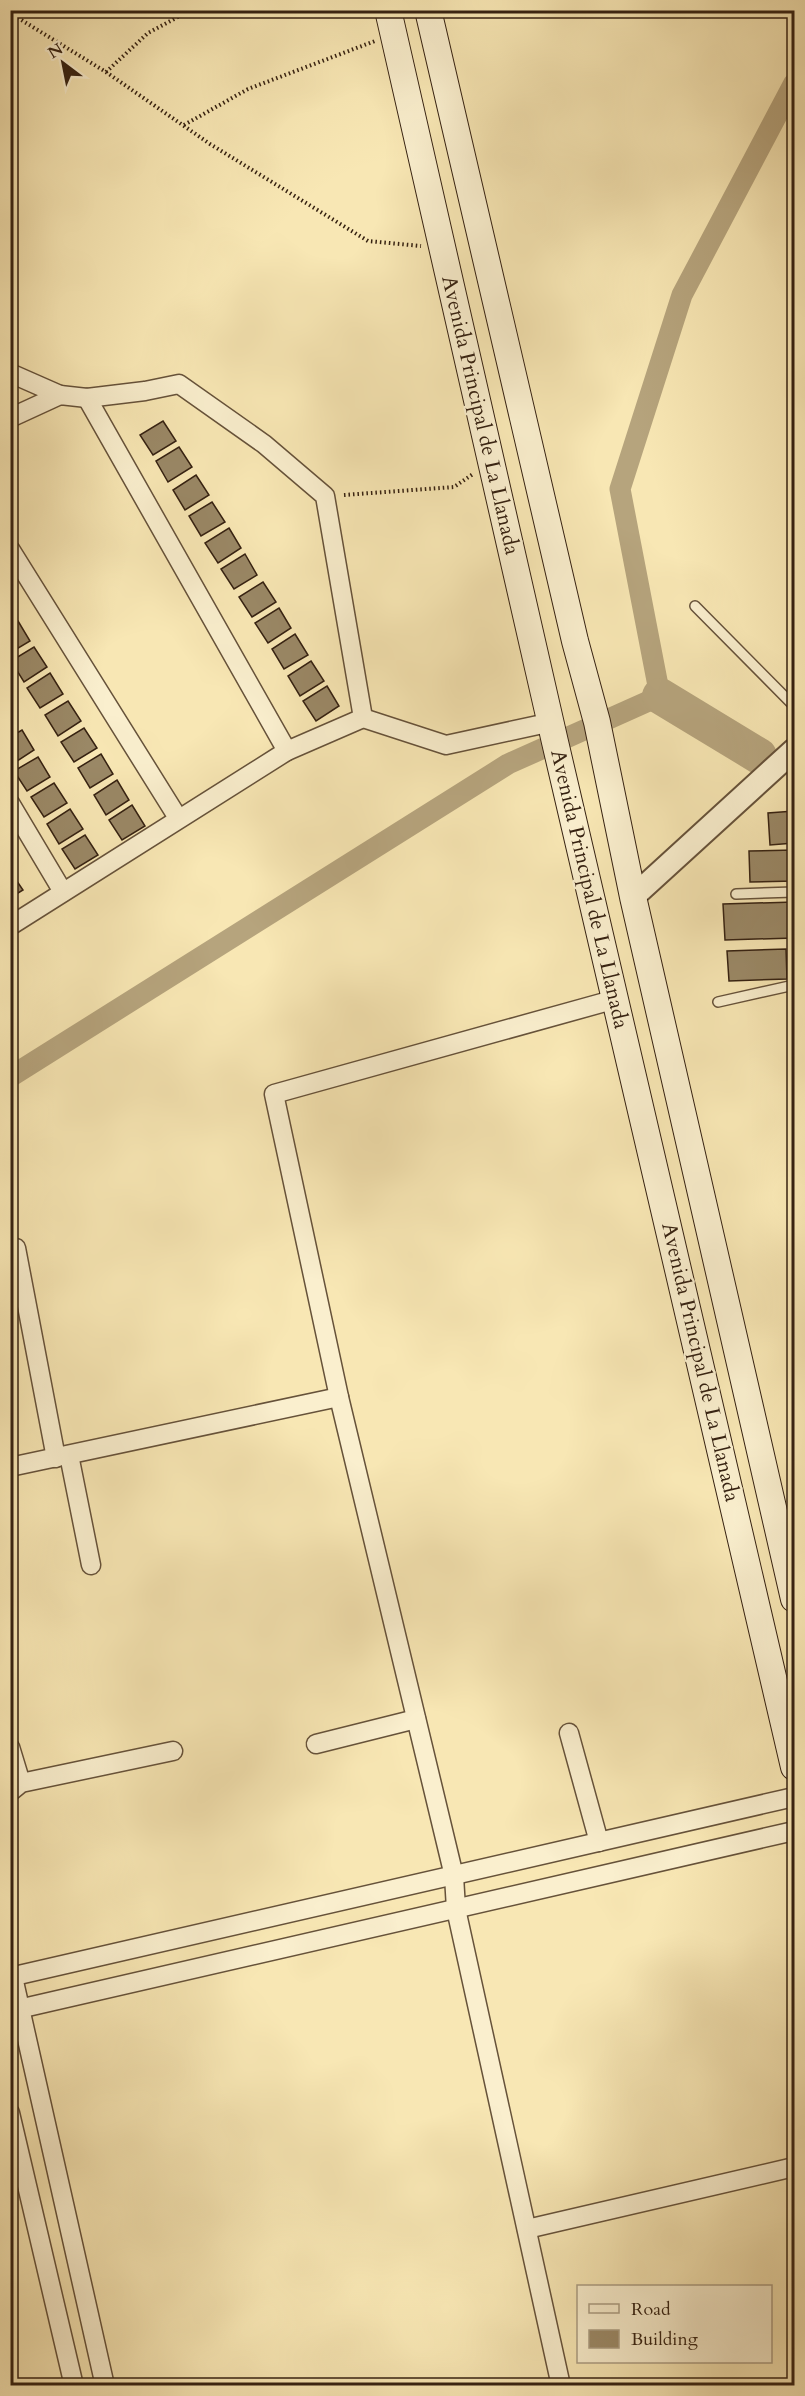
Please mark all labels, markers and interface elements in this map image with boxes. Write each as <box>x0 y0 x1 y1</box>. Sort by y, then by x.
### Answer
north arrow <box>33 33 93 93</box>
text: N <box>44 38 67 64</box>
street label: Avenida Principal de La Llanada <box>434 273 527 558</box>
street label: Avenida Principal de La Llanada <box>543 747 636 1032</box>
street label: Avenida Principal de La Llanada <box>654 1220 747 1505</box>
legend <box>577 2285 772 2363</box>
text: Road <box>631 2297 671 2322</box>
text: Building <box>631 2327 699 2352</box>

